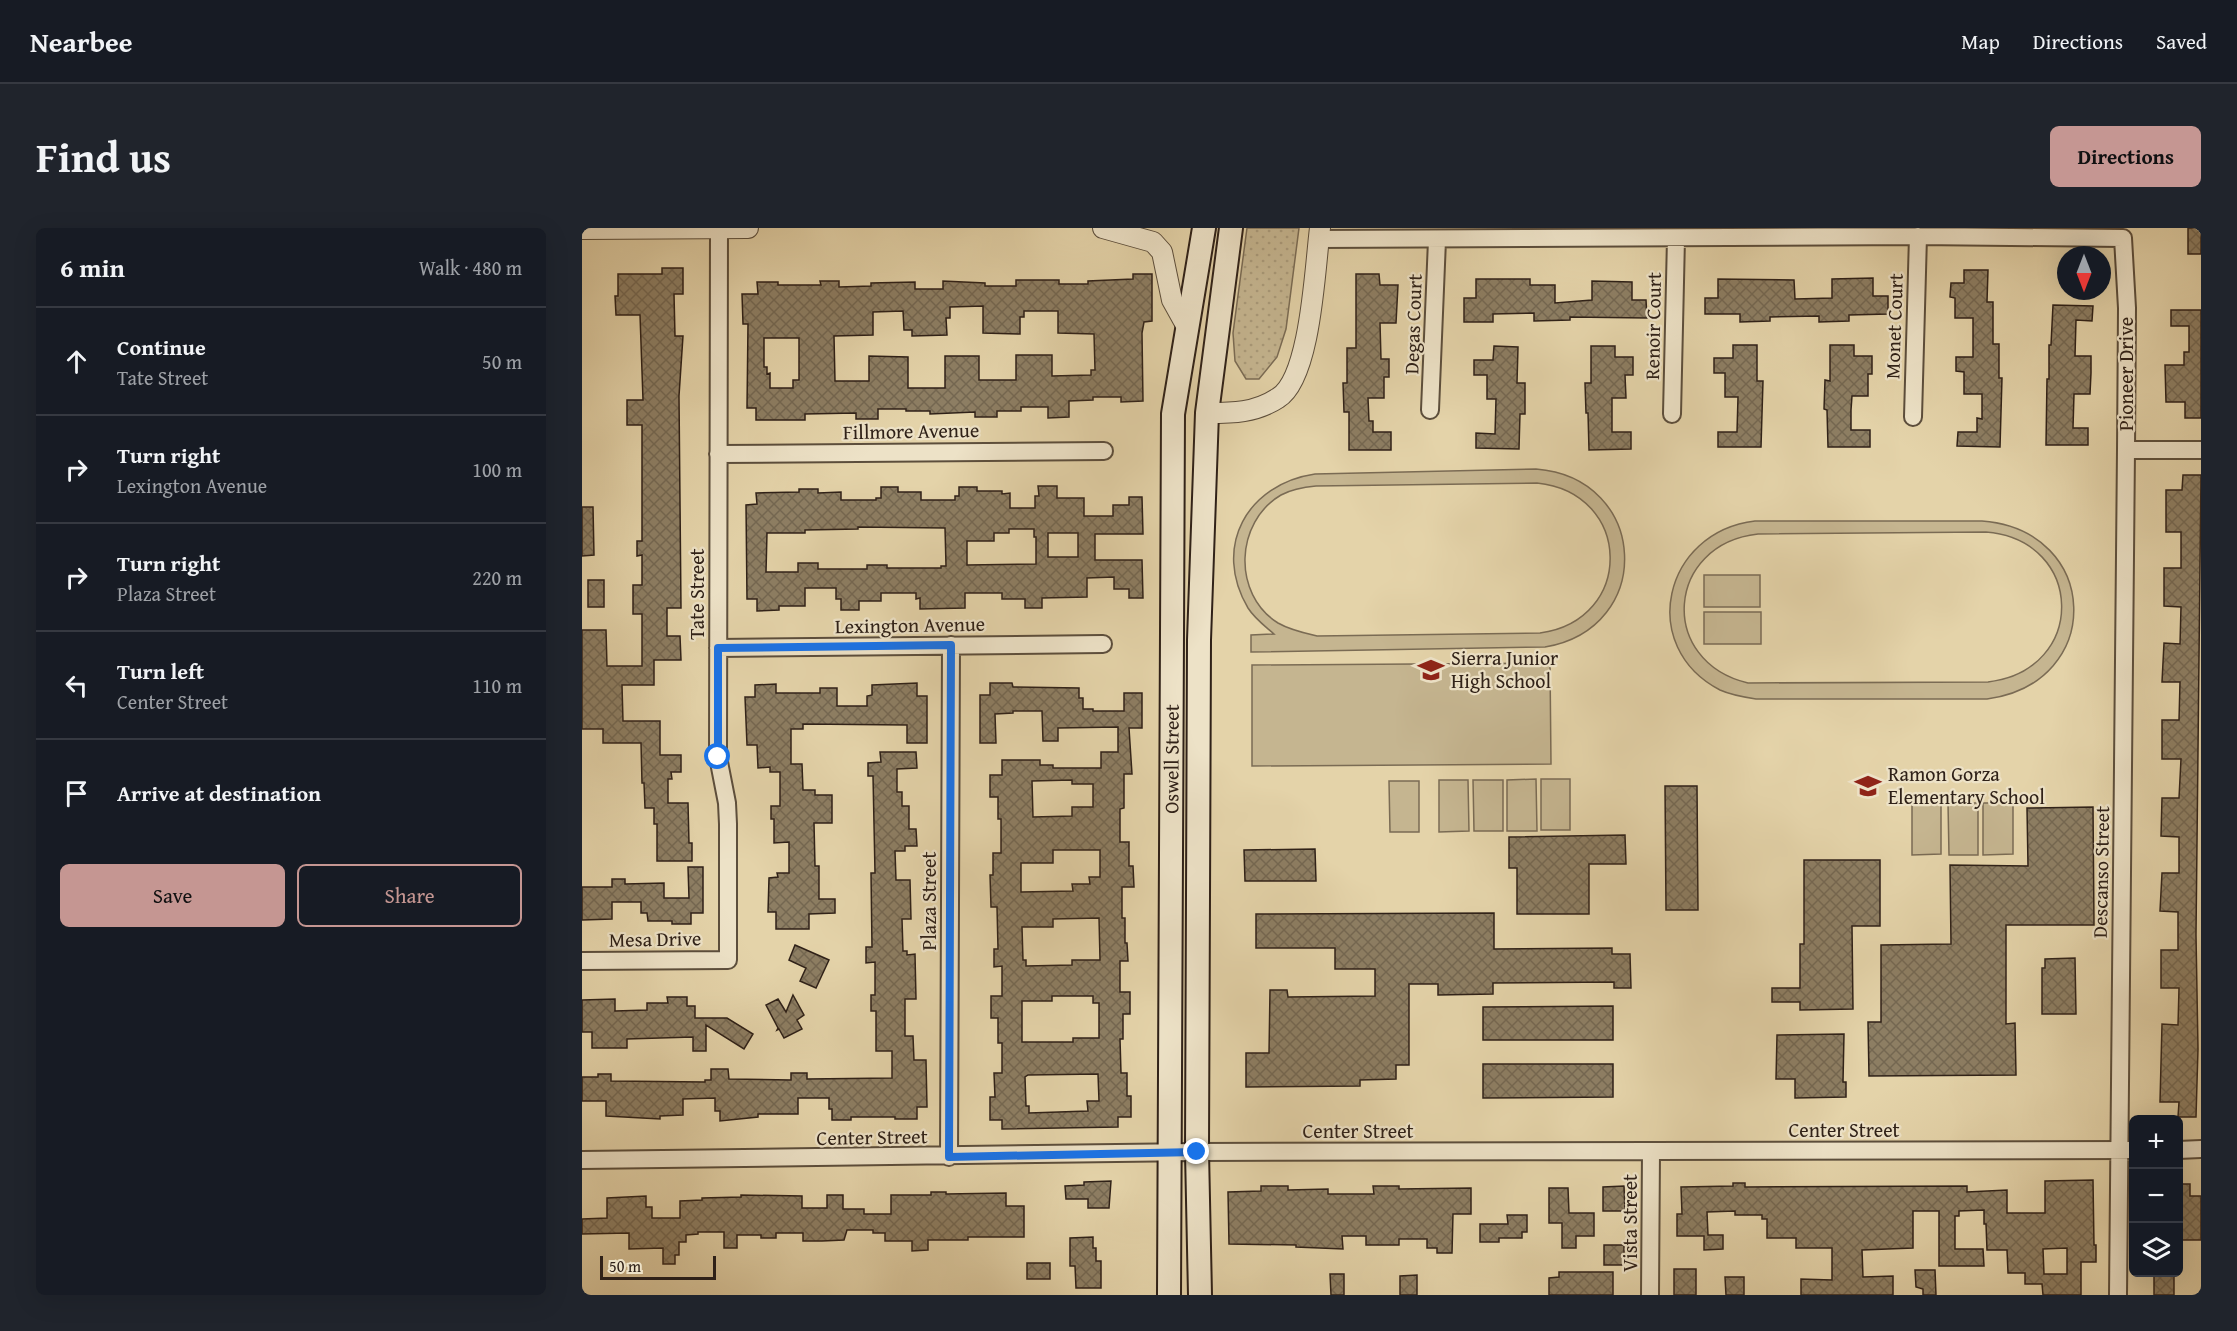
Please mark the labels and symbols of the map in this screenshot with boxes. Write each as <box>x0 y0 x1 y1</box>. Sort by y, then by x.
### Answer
north arrow <box>2057 246 2111 300</box>
street label: Renoir Court <box>1637 272 1668 380</box>
street label: Degas Court <box>1396 273 1429 375</box>
street label: Monet Court <box>1877 273 1910 379</box>
street label: Pioneer Drive <box>2111 317 2140 431</box>
street label: Fillmore Avenue <box>843 415 979 446</box>
street label: Tate Street <box>682 548 711 640</box>
street label: Lexington Avenue <box>835 609 985 640</box>
place label: Sierra Junior High School <box>1451 643 1558 695</box>
school or university icon: Sierra Junior High School <box>1416 655 1446 685</box>
street label: Oswell Street <box>1156 704 1186 814</box>
route start <box>704 743 730 769</box>
place label: Ramon Gorza Elementary School <box>1888 759 2045 811</box>
school or university icon: Ramon Gorza Elementary School <box>1853 771 1883 801</box>
street label: Descanso Street <box>2085 806 2116 938</box>
street label: Plaza Street <box>914 851 943 951</box>
street label: Mesa Drive <box>609 923 701 954</box>
street label: Center Street <box>1788 1115 1900 1144</box>
street label: Center Street <box>1302 1116 1414 1145</box>
street label: Center Street <box>816 1121 928 1152</box>
route end <box>1183 1138 1209 1164</box>
street label: Vista Street <box>1615 1174 1644 1272</box>
scale bar <box>600 1253 716 1280</box>

